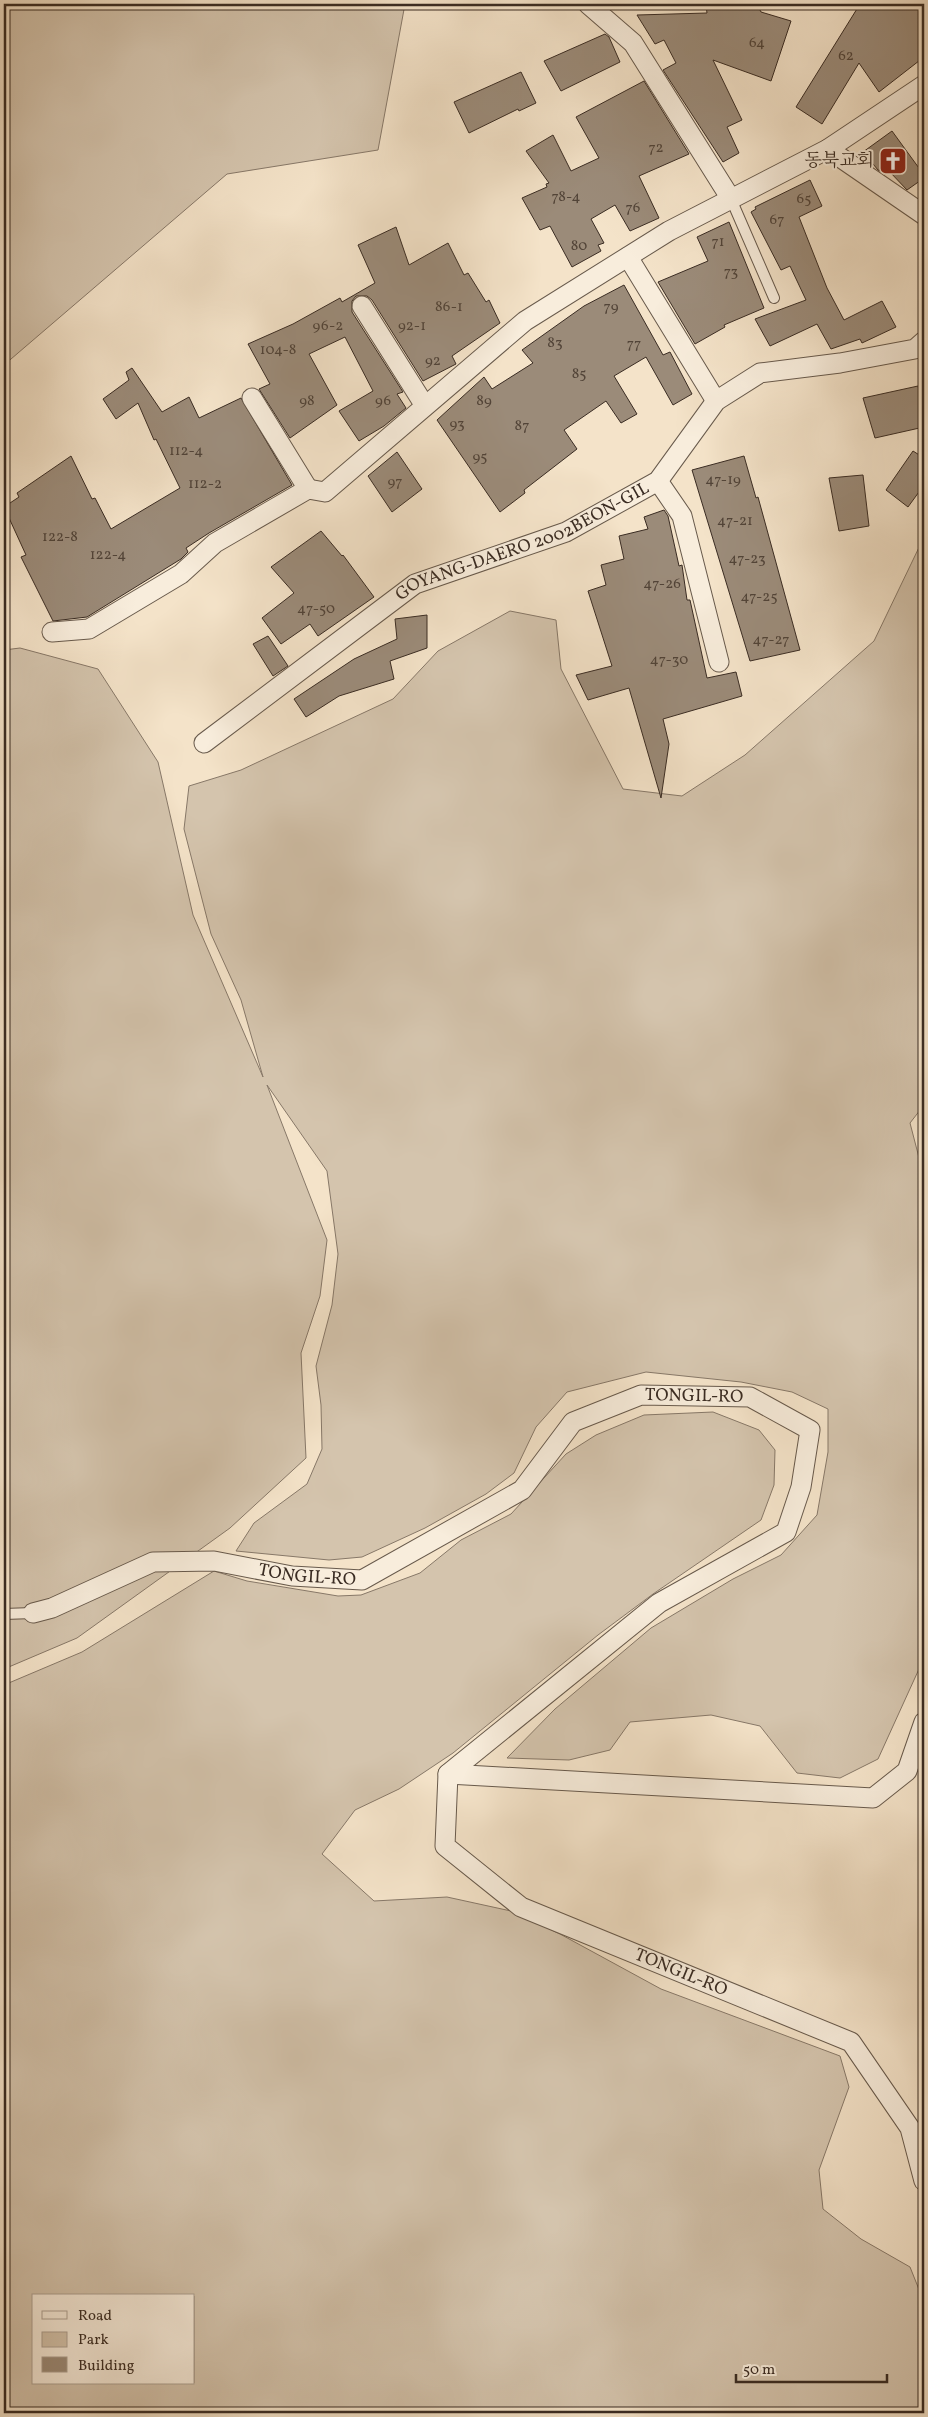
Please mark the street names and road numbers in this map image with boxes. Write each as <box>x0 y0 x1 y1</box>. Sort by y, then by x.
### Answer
street label: GOYANG-DAERO 2002BEON-GIL <box>390 476 654 607</box>
street label: TONGIL-RO <box>645 1383 743 1409</box>
street label: TONGIL-RO <box>256 1557 357 1592</box>
street label: TONGIL-RO <box>631 1942 731 2003</box>

